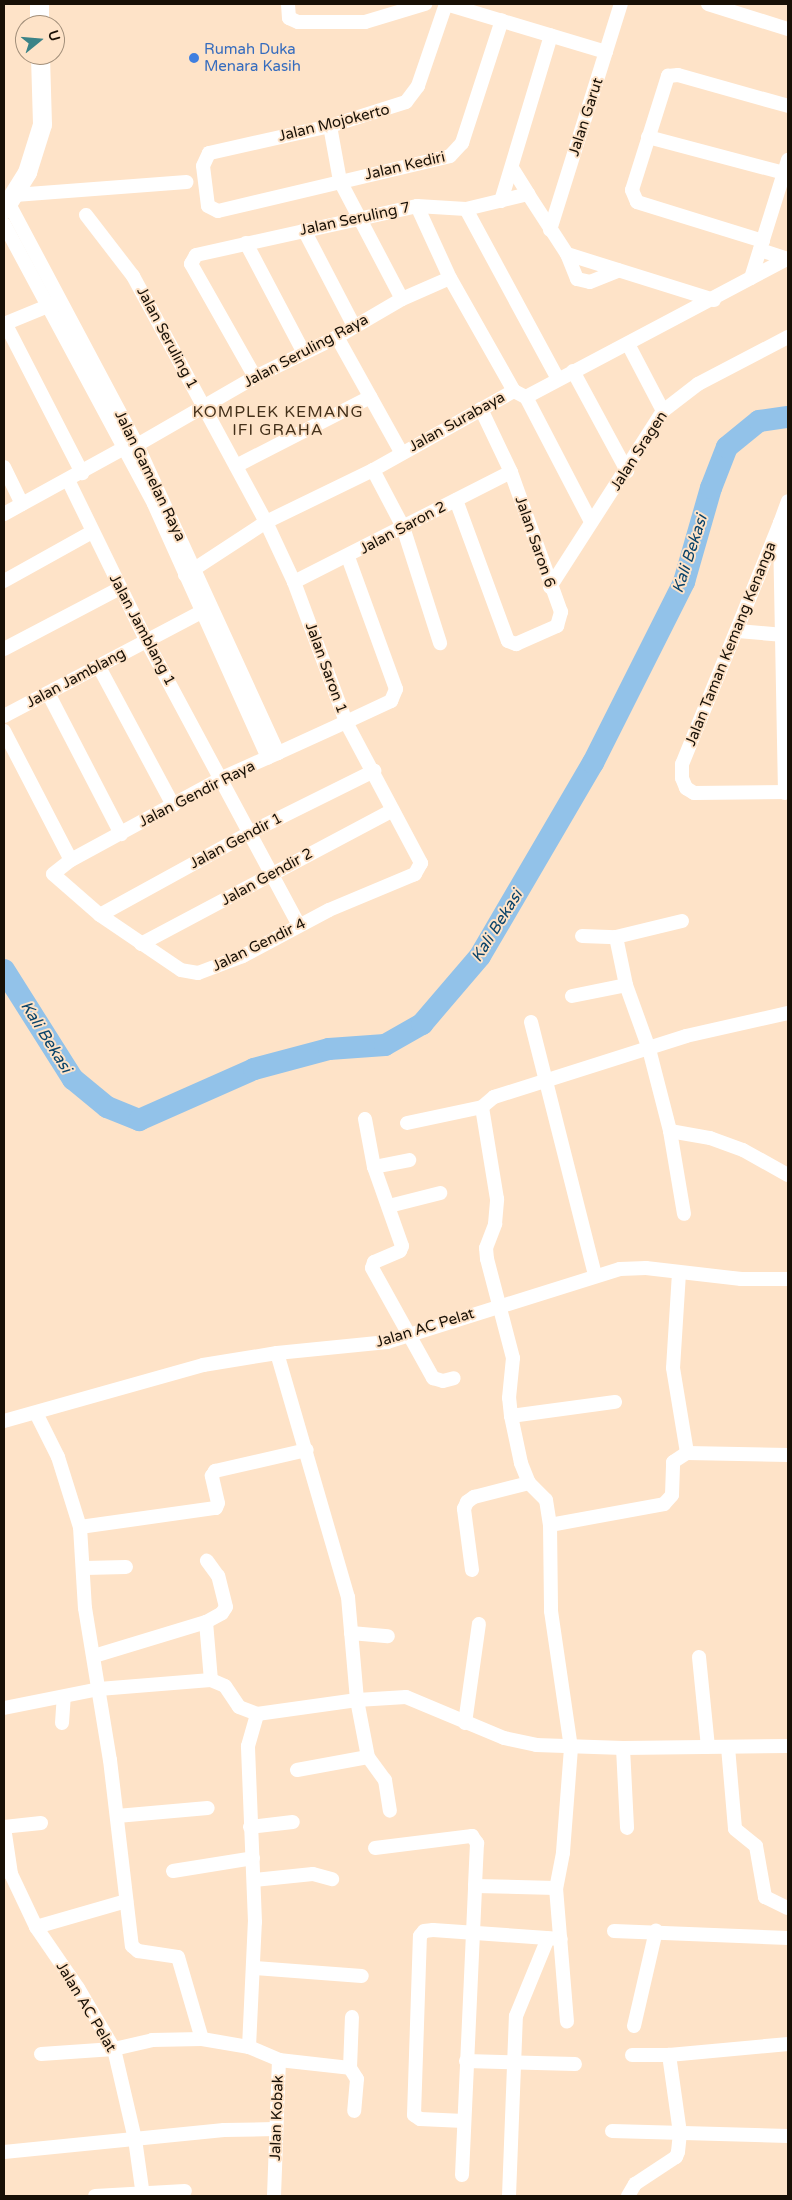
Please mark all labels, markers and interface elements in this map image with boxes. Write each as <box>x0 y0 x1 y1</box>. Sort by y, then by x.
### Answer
north arrow <box>15 15 65 65</box>
text: U <box>44 28 64 43</box>
place label: Rumah Duka Menara Kasih <box>204 40 301 75</box>
marker: Rumah Duka Menara Kasih <box>188 52 200 64</box>
street label: Jalan Garut <box>565 76 607 158</box>
street label: Jalan Mojokerto <box>277 100 391 146</box>
street label: Jalan Kediri <box>363 148 447 184</box>
street label: Jalan Seruling 7 <box>298 198 412 240</box>
street label: Jalan Seruling 1 <box>133 284 201 392</box>
street label: Jalan Seruling Raya <box>241 311 371 391</box>
street label: Jalan Surabaya <box>406 388 508 456</box>
district label: KOMPLEK KEMANG IFI GRAHA <box>191 402 365 440</box>
street label: Jalan Gamelan Raya <box>111 408 189 544</box>
street label: Jalan Sragen <box>607 408 671 494</box>
street label: Jalan Saron 6 <box>511 494 559 590</box>
street label: Jalan Saron 2 <box>357 498 449 558</box>
water label: Kali Bekasi <box>668 512 712 596</box>
street label: Jalan Taman Kemang Kenanga <box>682 539 780 749</box>
street label: Jalan Jamblang 1 <box>105 571 179 689</box>
street label: Jalan Saron 1 <box>301 620 351 716</box>
street label: Jalan Jamblang <box>23 644 129 712</box>
street label: Jalan Gendir Raya <box>136 757 258 831</box>
street label: Jalan Gendir 1 <box>187 809 285 873</box>
street label: Jalan Gendir 2 <box>218 844 316 910</box>
water label: Kali Bekasi <box>467 887 527 965</box>
street label: Jalan Gendir 4 <box>209 915 309 975</box>
water label: Kali Bekasi <box>16 998 76 1076</box>
street label: Jalan AC Pelat <box>374 1304 476 1352</box>
street label: Jalan AC Pelat <box>52 1959 120 2055</box>
street label: Jalan Kobak <box>267 2075 287 2161</box>

